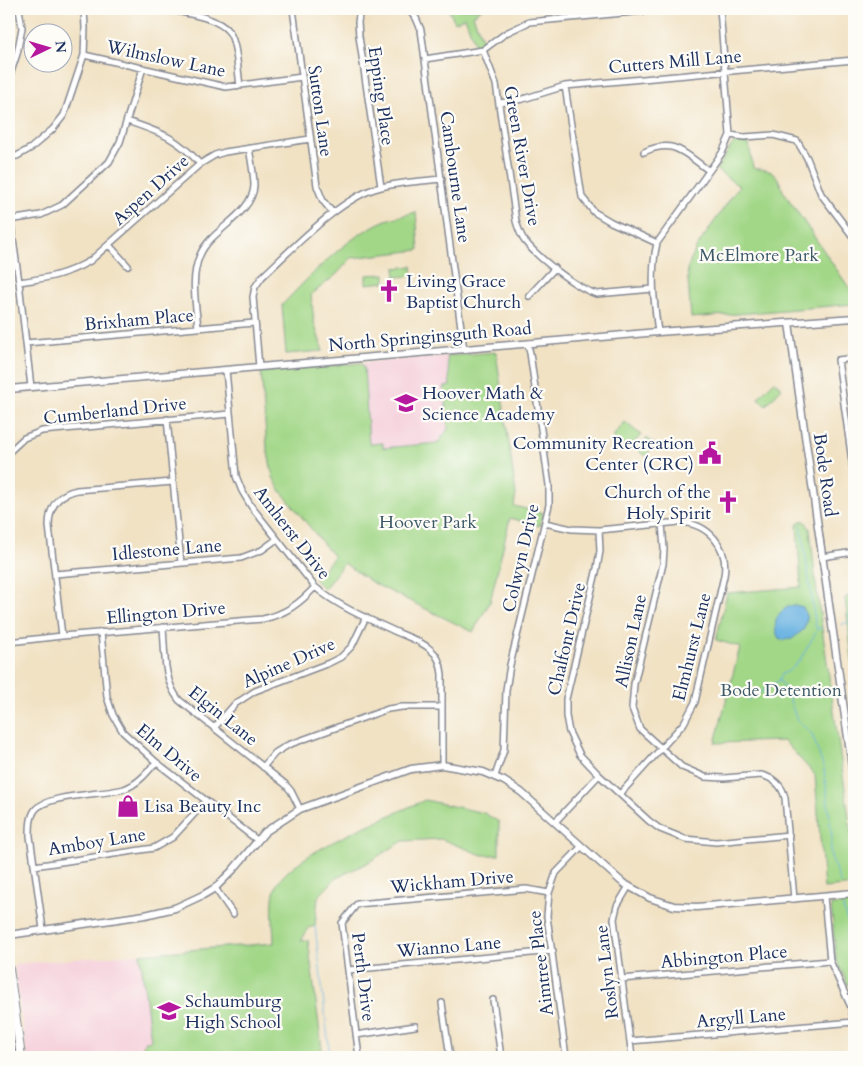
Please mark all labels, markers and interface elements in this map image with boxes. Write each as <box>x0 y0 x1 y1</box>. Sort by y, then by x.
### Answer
north arrow <box>22 22 72 72</box>
street label: Wilmslow Lane <box>103 34 228 84</box>
text: N <box>50 40 70 54</box>
street label: Cutters Mill Lane <box>607 44 743 80</box>
street label: Epping Place <box>362 45 400 147</box>
street label: Sutton Lane <box>301 64 339 158</box>
street label: Green River Drive <box>497 84 547 228</box>
street label: Cambourne Lane <box>433 109 477 245</box>
street label: Aspen Drive <box>107 149 195 231</box>
park label: McElmore Park <box>699 243 819 268</box>
place label: Living Grace Baptist Church <box>406 269 521 315</box>
church icon: Living Grace Baptist Church <box>376 278 402 304</box>
street label: Brixham Place <box>83 303 195 337</box>
street label: North Springinsguth Road <box>327 316 533 358</box>
place label: Hoover Math & Science Academy <box>422 381 556 427</box>
school or university icon: Hoover Math & Science Academy <box>393 390 419 416</box>
street label: Cumberland Drive <box>42 391 188 431</box>
place label: Community Recreation Center (CRC) <box>513 431 695 477</box>
street label: Bode Road <box>807 432 843 519</box>
public building icon: Community Recreation Center (CRC) <box>697 440 723 466</box>
place label: Church of the Holy Spirit <box>604 480 711 526</box>
street label: Amherst Drive <box>247 481 337 585</box>
church icon: Church of the Holy Spirit <box>715 489 741 515</box>
street label: Colwyn Drive <box>496 501 546 615</box>
park label: Hoover Park <box>379 510 477 535</box>
street label: Idlestone Lane <box>111 533 223 567</box>
street label: Chalfont Drive <box>542 580 592 698</box>
street label: Elmhurst Lane <box>666 590 718 704</box>
street label: Allison Lane <box>609 592 653 690</box>
street label: Ellington Drive <box>105 595 227 631</box>
street label: Alpine Drive <box>239 631 339 695</box>
park label: Bode Detention <box>720 678 843 703</box>
street label: Elgin Lane <box>183 680 263 752</box>
street label: Elm Drive <box>131 718 207 788</box>
shop icon: Lisa Beauty Inc <box>115 793 141 819</box>
place label: Lisa Beauty Inc <box>144 794 261 819</box>
street label: Amboy Lane <box>46 822 148 862</box>
street label: Wickham Drive <box>388 864 515 900</box>
street label: Aimtree Place <box>522 909 560 1017</box>
street label: Roslyn Lane <box>589 924 625 1020</box>
street label: Wianno Lane <box>395 930 502 964</box>
street label: Perth Drive <box>345 931 381 1023</box>
street label: Abbington Place <box>659 939 789 975</box>
place label: Schaumburg High School <box>185 989 282 1035</box>
school or university icon: Schaumburg High School <box>156 998 182 1024</box>
street label: Argyll Lane <box>695 1002 787 1034</box>

